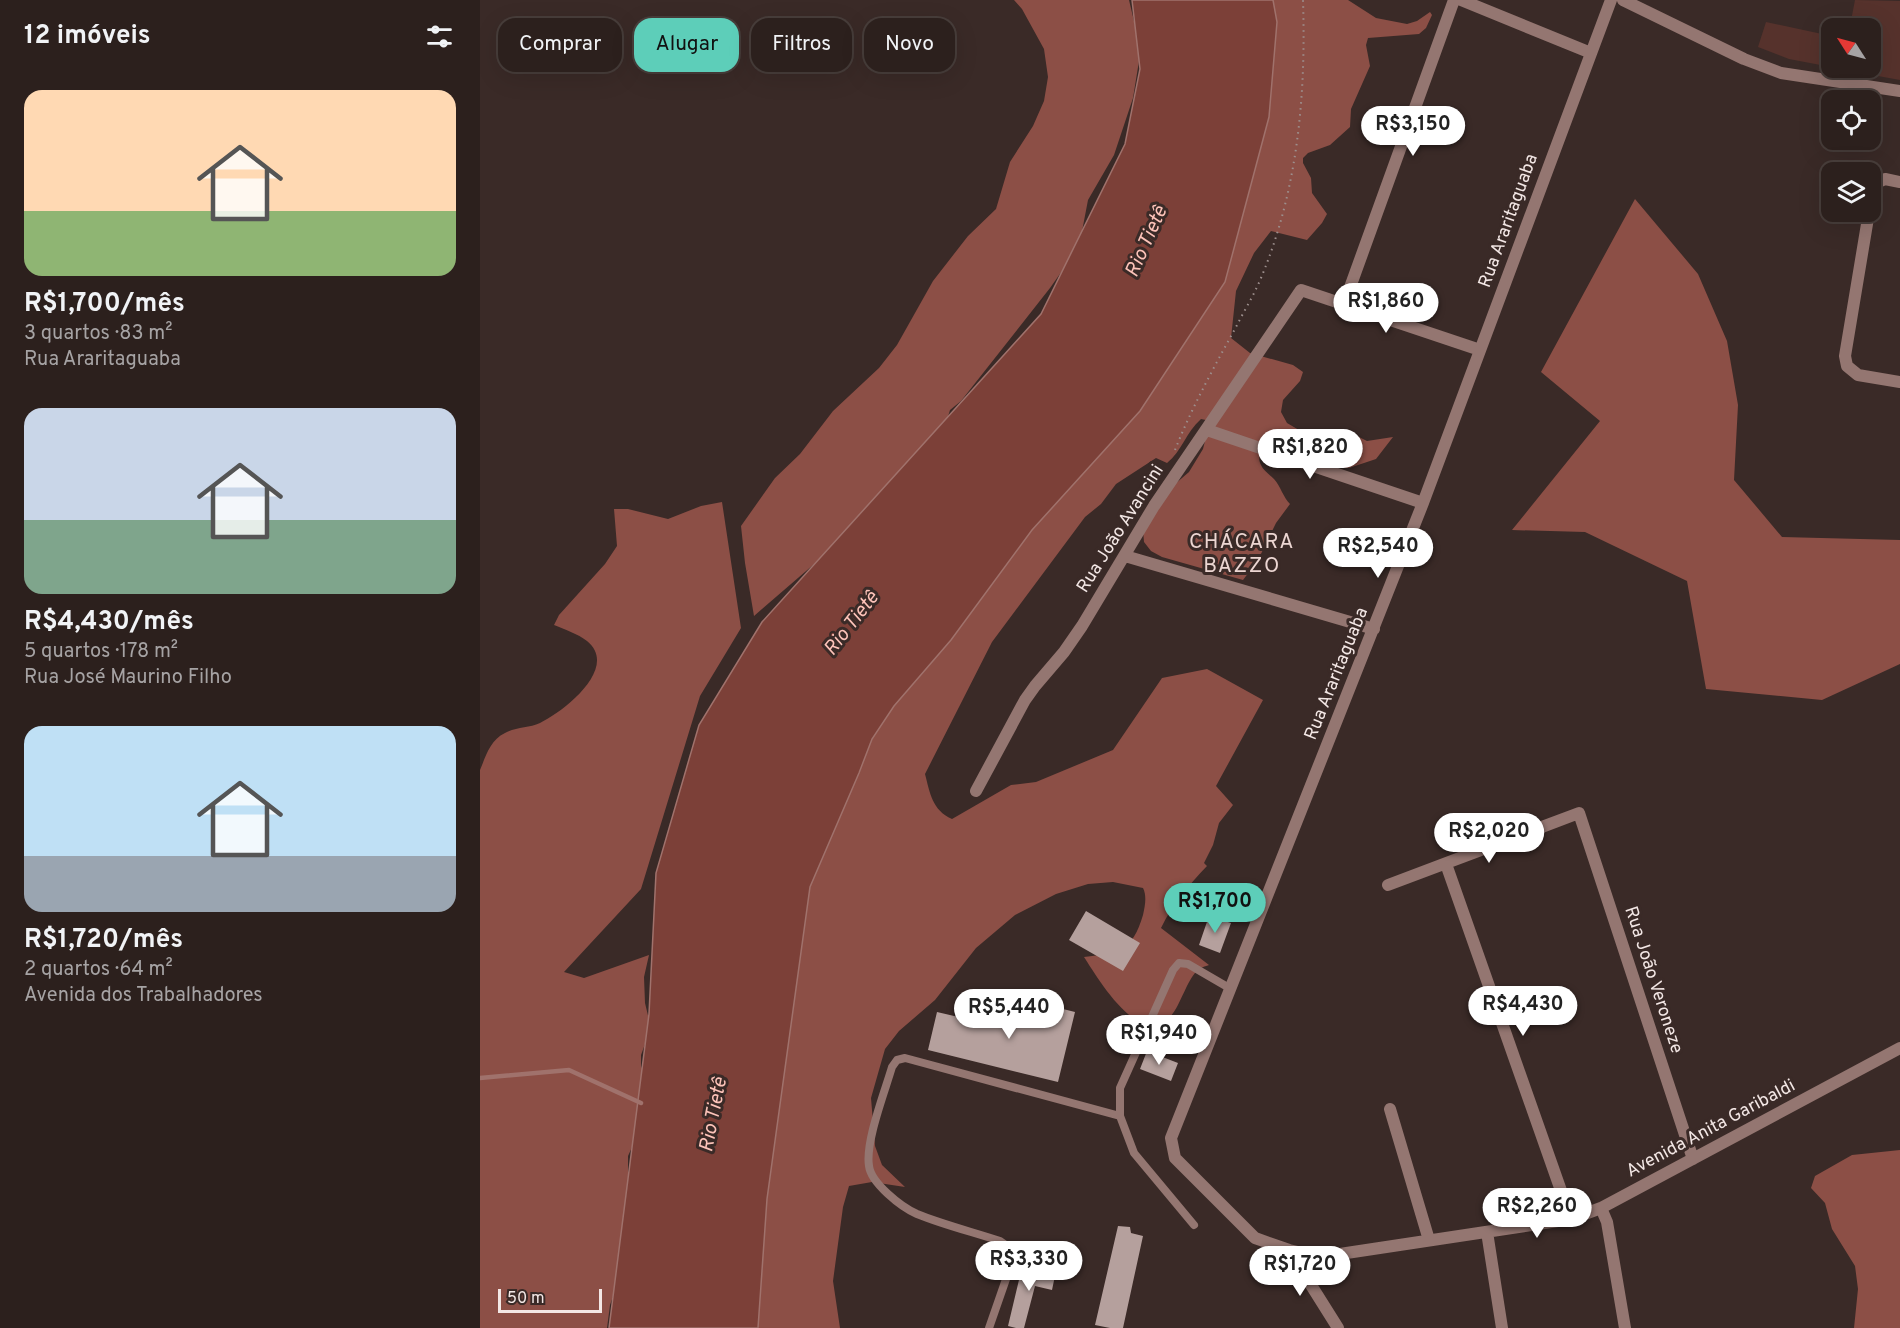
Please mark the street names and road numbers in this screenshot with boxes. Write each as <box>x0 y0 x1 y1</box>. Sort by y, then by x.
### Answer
street label: Rua Araritaguaba <box>1474 151 1544 291</box>
street label: Rua João Avancini <box>1072 461 1170 597</box>
street label: Rua Araritaguaba <box>1300 604 1374 744</box>
street label: Rua João Veroneze <box>1618 903 1688 1057</box>
street label: Avenida Anita Garibaldi <box>1623 1075 1799 1183</box>

